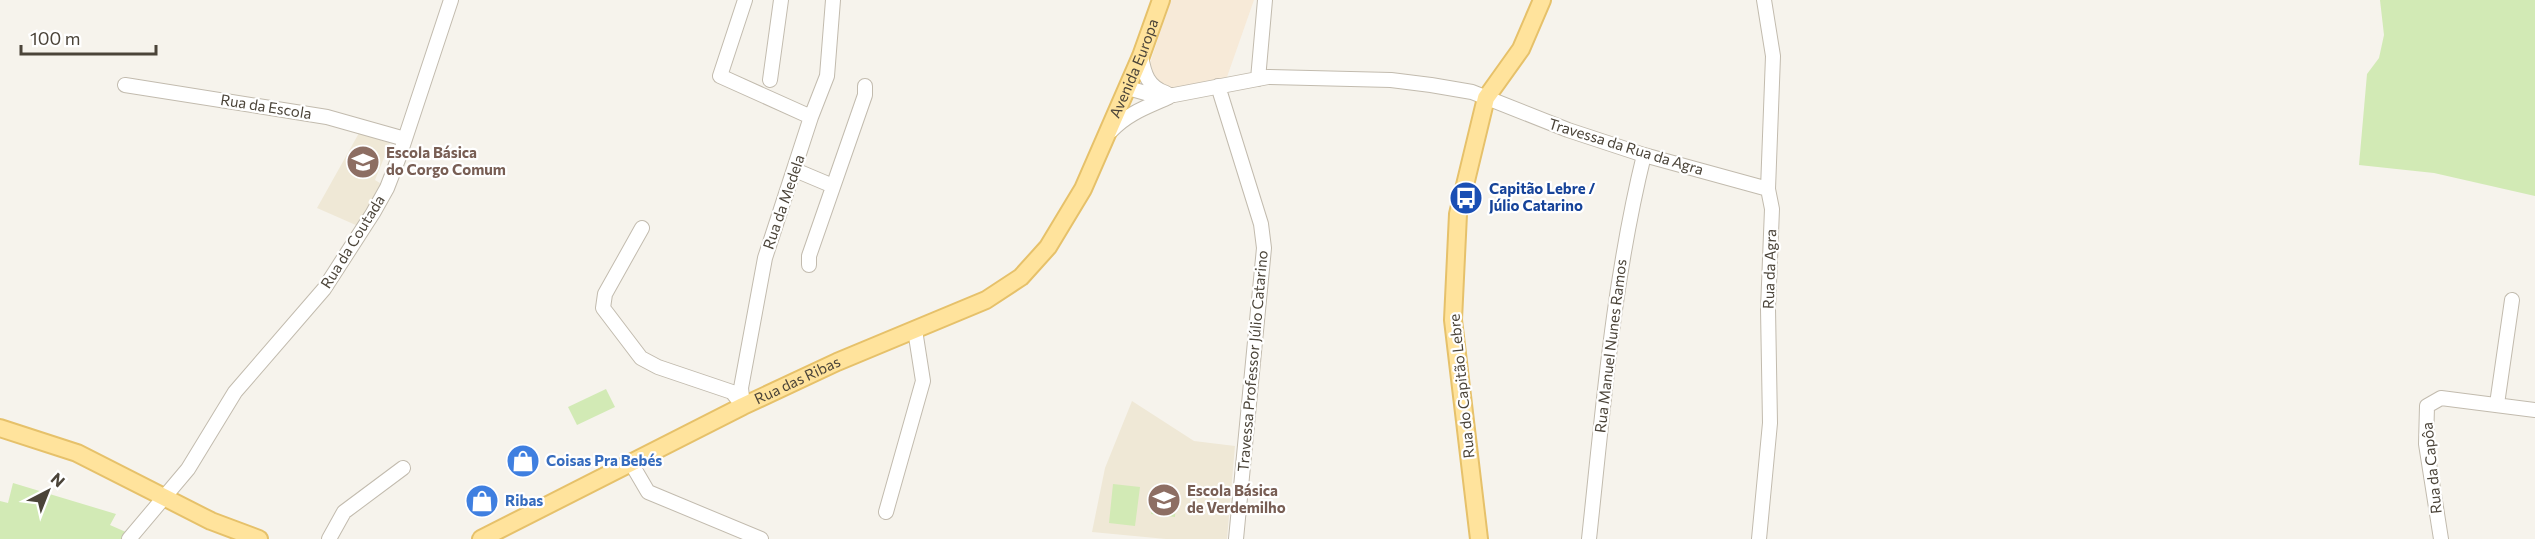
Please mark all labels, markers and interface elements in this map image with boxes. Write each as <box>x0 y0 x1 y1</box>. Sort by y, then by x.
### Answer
street label: Avenida Europa <box>1105 16 1162 121</box>
scale bar <box>21 18 156 56</box>
text: 100 m <box>30 27 80 49</box>
street label: Rua da Escola <box>219 90 313 122</box>
street label: Travessa da Rua da Agra <box>1547 114 1706 178</box>
place label: Escola Básica do Corgo Comum <box>386 143 506 178</box>
school or university icon: Escola Básica do Corgo Comum <box>345 144 381 180</box>
street label: Rua da Medela <box>758 152 808 251</box>
place label: Capitão Lebre / Júlio Catarino <box>1489 179 1595 214</box>
bus stop icon: Capitão Lebre / Júlio Catarino <box>1448 180 1484 216</box>
street label: Rua da Coutada <box>316 192 388 291</box>
street label: Rua da Agra <box>1759 229 1779 309</box>
street label: Travessa Professor Júlio Catarino <box>1233 249 1271 472</box>
street label: Rua Manuel Nunes Ramos <box>1590 258 1630 434</box>
street label: Rua do Capitão Lebre <box>1444 313 1478 459</box>
street label: Rua das Ribas <box>751 352 843 407</box>
street label: Rua da Capôa <box>2417 421 2445 515</box>
shop icon: Coisas Pra Bebés <box>505 443 541 479</box>
place label: Coisas Pra Bebés <box>546 451 662 469</box>
north arrow <box>18 461 78 521</box>
text: N <box>48 468 69 491</box>
place label: Escola Básica de Verdemilho <box>1187 481 1286 516</box>
school or university icon: Escola Básica de Verdemilho <box>1146 482 1182 518</box>
shop icon: Ribas <box>464 483 500 519</box>
place label: Ribas <box>505 491 543 509</box>

